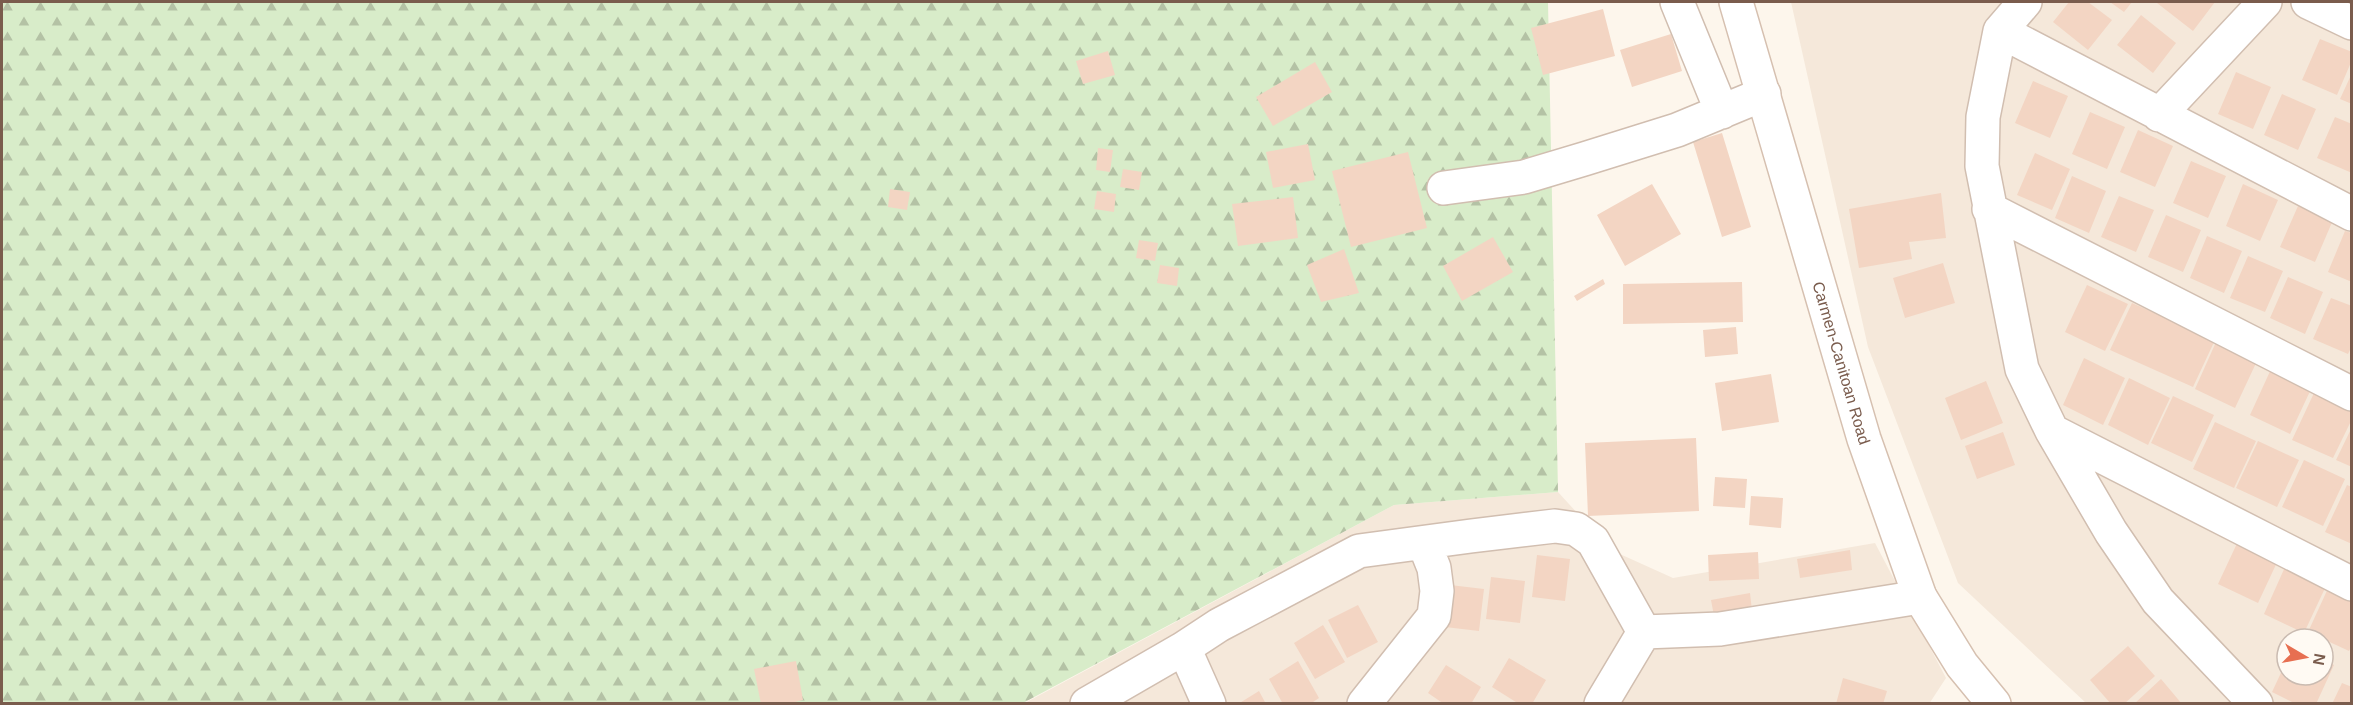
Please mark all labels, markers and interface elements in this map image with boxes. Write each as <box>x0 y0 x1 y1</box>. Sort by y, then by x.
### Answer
street label: Carmen-Canitoan Road <box>1809 279 1873 447</box>
north arrow <box>2275 627 2335 687</box>
text: N <box>2310 652 2329 667</box>

